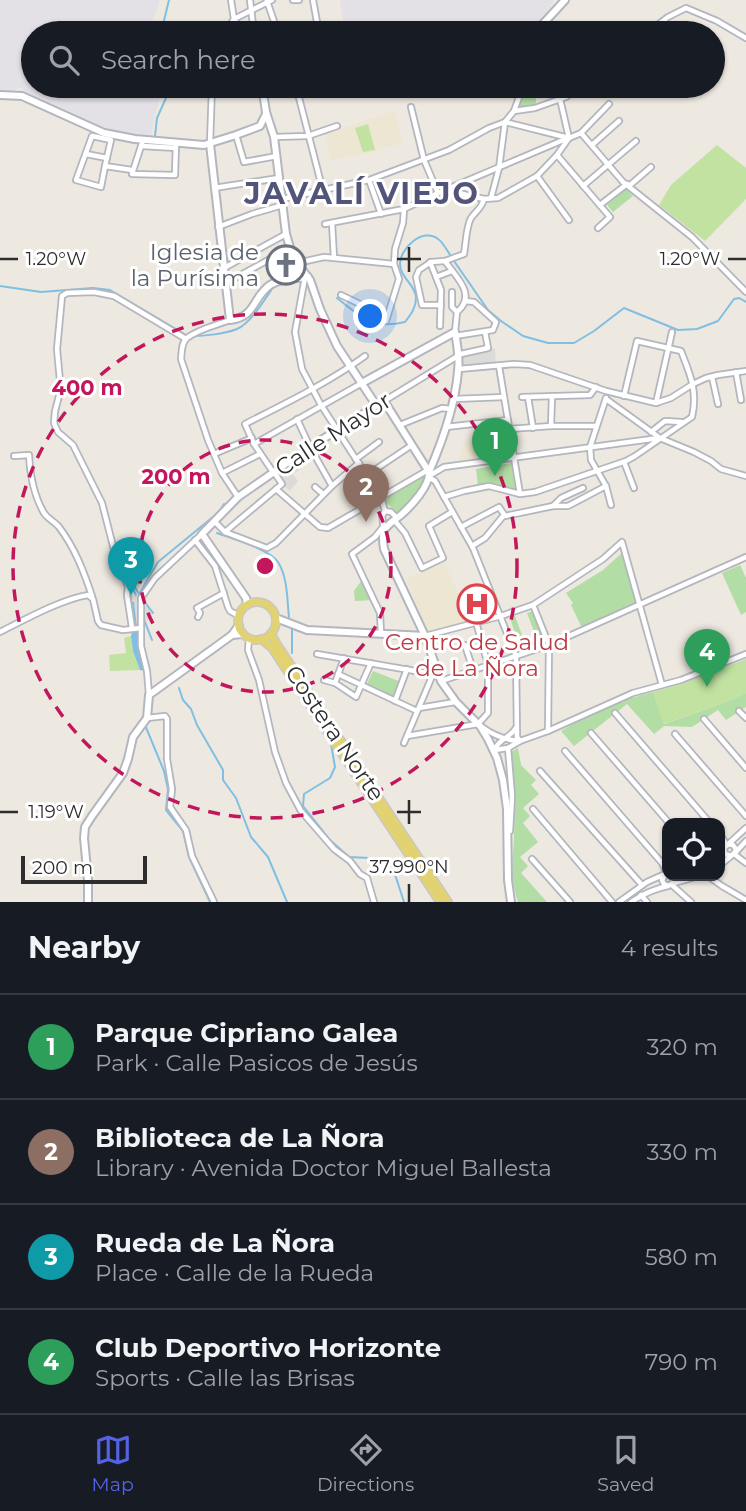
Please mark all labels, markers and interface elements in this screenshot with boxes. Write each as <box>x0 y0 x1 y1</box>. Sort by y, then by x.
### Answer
search box <box>21 21 725 98</box>
icon: search <box>45 41 83 79</box>
text: Search here <box>101 44 256 76</box>
district label: JAVALÍ VIEJO <box>243 175 480 212</box>
place label: Iglesia de la Purísima <box>131 238 259 292</box>
church icon: Iglesia de la Purísima <box>265 244 307 286</box>
text: 1.20°W <box>26 248 86 270</box>
text: 1.20°W <box>660 248 720 270</box>
your location <box>353 299 387 333</box>
text: 400 m <box>52 375 122 400</box>
street label: Calle Mayor <box>270 386 396 482</box>
pin: 1 <box>472 418 518 476</box>
text: 200 m <box>142 464 210 489</box>
pin: 2 <box>343 464 389 522</box>
pin: 3 <box>108 537 154 595</box>
centre of rings <box>253 554 277 578</box>
hospital icon: Centro de Salud de La Ñora <box>456 583 498 625</box>
place label: Centro de Salud de La Ñora <box>385 628 569 682</box>
pin: 4 <box>684 629 730 687</box>
street label: Costera Norte <box>279 660 391 806</box>
text: 1.19°W <box>28 801 84 823</box>
map controls <box>662 818 725 881</box>
button: locate <box>662 818 725 881</box>
scale bar <box>21 853 147 885</box>
text: 200 m <box>32 856 93 879</box>
text: 37.990°N <box>369 856 449 878</box>
text: Nearby <box>28 929 140 966</box>
text: 4 results <box>621 934 718 962</box>
text: Parque Cipriano Galea <box>95 1017 398 1049</box>
text: 1 <box>46 1033 56 1061</box>
text: 320 m <box>646 1033 718 1061</box>
text: Park · Calle Pasicos de Jesús <box>95 1049 418 1077</box>
text: Biblioteca de La Ñora <box>95 1122 385 1154</box>
text: 2 <box>44 1138 58 1166</box>
text: 330 m <box>647 1138 718 1166</box>
text: Library · Avenida Doctor Miguel Ballesta <box>95 1154 552 1182</box>
text: Rueda de La Ñora <box>95 1227 335 1259</box>
text: 3 <box>44 1243 58 1271</box>
text: 580 m <box>645 1243 718 1271</box>
text: Place · Calle de la Rueda <box>95 1259 374 1287</box>
text: Club Deportivo Horizonte <box>95 1332 441 1364</box>
text: 4 <box>43 1348 59 1376</box>
text: 790 m <box>645 1348 718 1376</box>
text: Sports · Calle las Brisas <box>95 1364 355 1392</box>
tab: Map <box>92 1431 134 1496</box>
tab: Directions <box>317 1431 414 1496</box>
tab: Saved <box>597 1431 654 1496</box>

